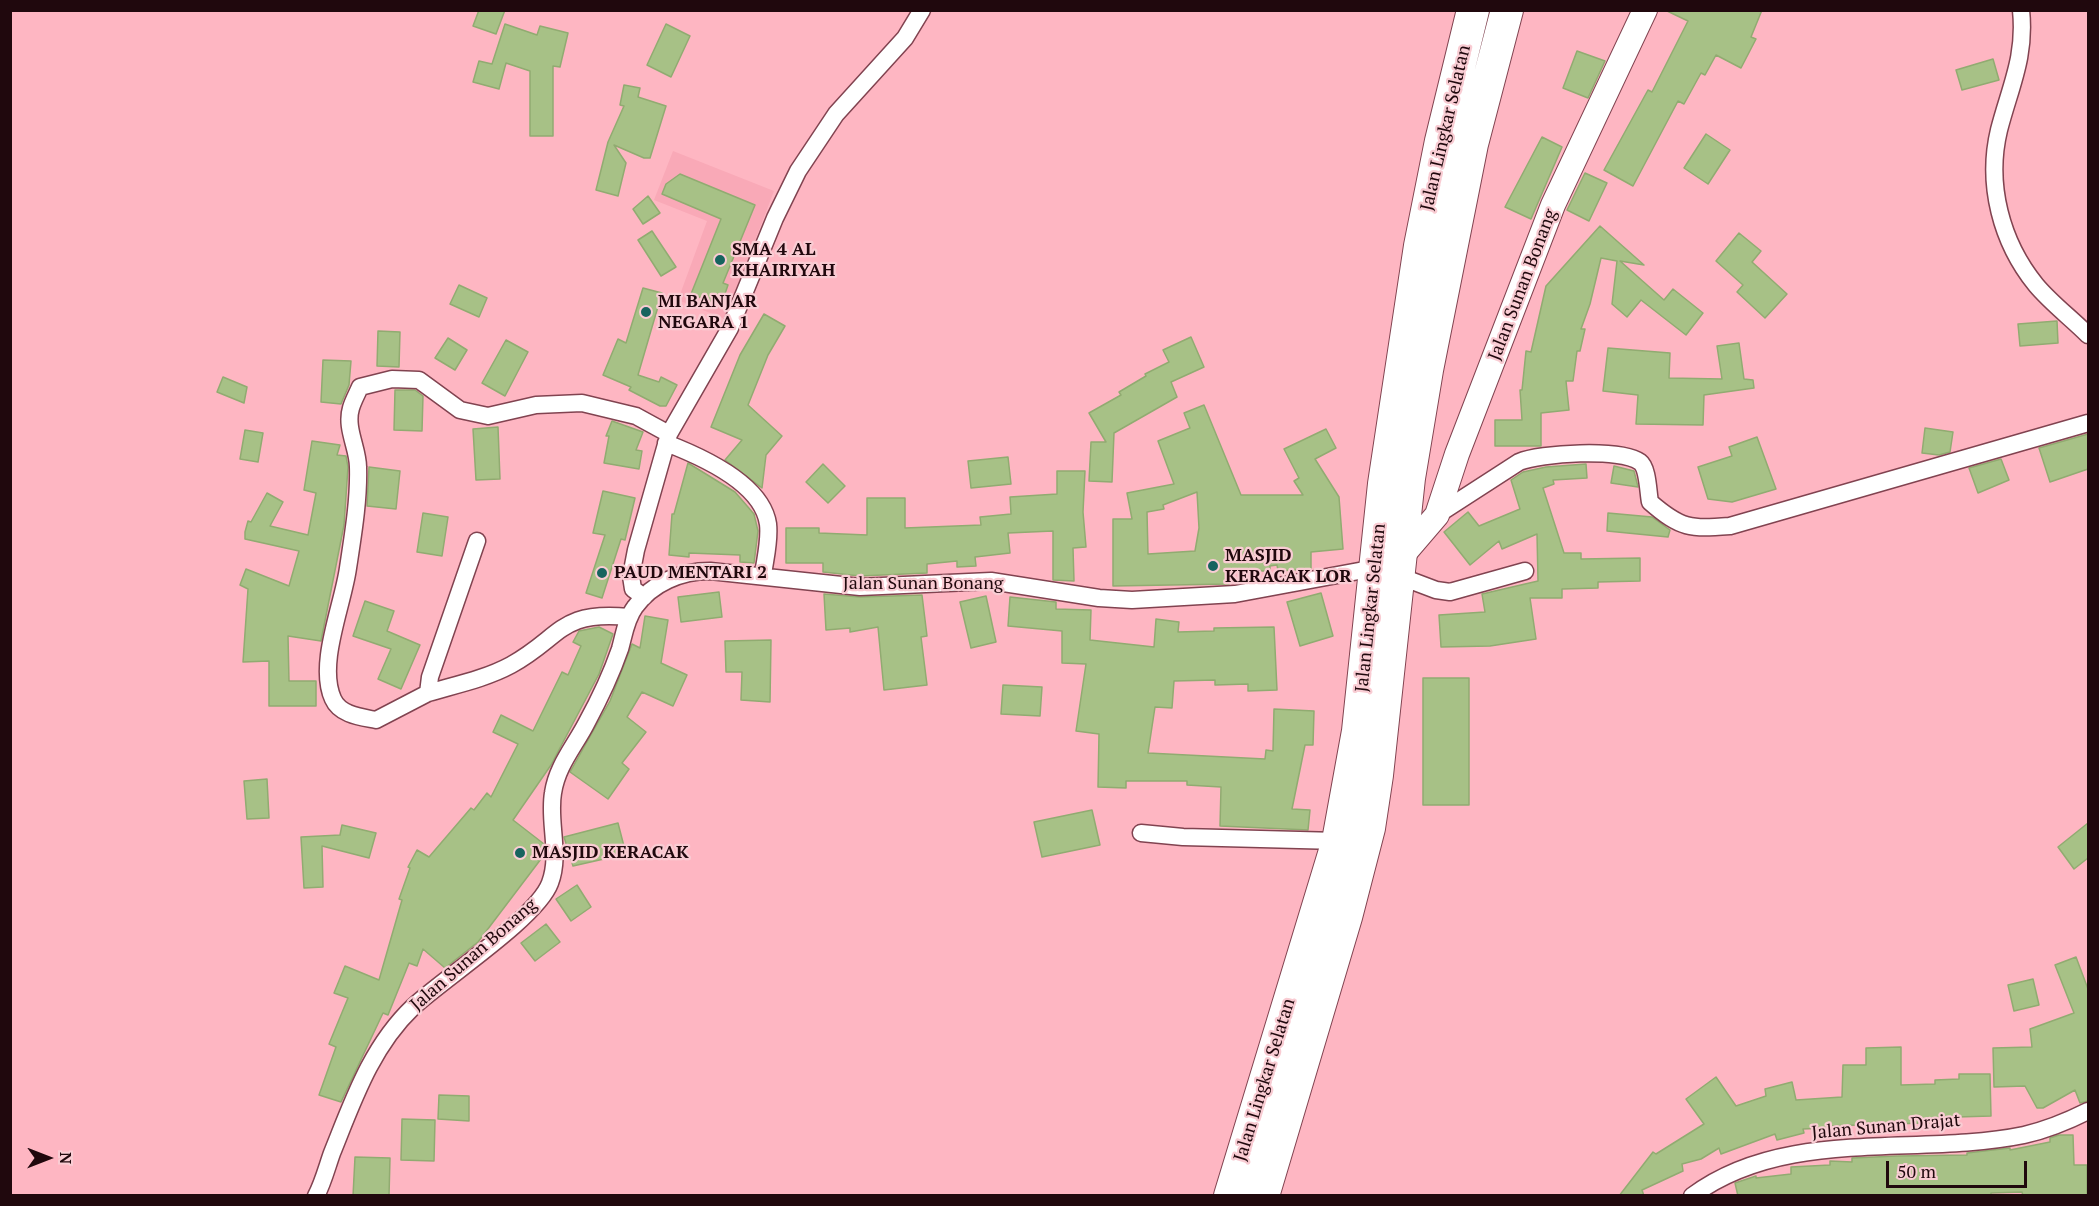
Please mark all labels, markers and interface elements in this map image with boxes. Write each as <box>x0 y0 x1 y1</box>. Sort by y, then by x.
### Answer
street label: Jalan Lingkar Selatan <box>1416 43 1476 213</box>
street label: Jalan Sunan Bonang <box>1484 206 1562 364</box>
place label: SMA 4 AL KHAIRIYAH <box>732 239 835 282</box>
marker: SMA 4 AL KHAIRIYAH <box>713 253 727 267</box>
place label: MI BANJAR NEGARA 1 <box>658 291 757 334</box>
marker: MI BANJAR NEGARA 1 <box>639 305 653 319</box>
street label: Jalan Lingkar Selatan <box>1351 523 1391 693</box>
place label: MASJID KERACAK LOR <box>1225 545 1352 588</box>
marker: MASJID KERACAK LOR <box>1206 559 1220 573</box>
place label: PAUD MENTARI 2 <box>614 562 767 584</box>
marker: PAUD MENTARI 2 <box>595 566 609 580</box>
street label: Jalan Sunan Bonang <box>843 573 1003 595</box>
place label: MASJID KERACAK <box>532 842 689 864</box>
marker: MASJID KERACAK <box>513 846 527 860</box>
street label: Jalan Sunan Bonang <box>406 894 542 1016</box>
street label: Jalan Lingkar Selatan <box>1230 996 1300 1164</box>
street label: Jalan Sunan Drajat <box>1811 1110 1961 1144</box>
north arrow <box>18 1128 78 1188</box>
scale bar <box>1889 1149 2030 1187</box>
text: N <box>55 1152 77 1164</box>
text: 50 m <box>1897 1159 1936 1183</box>

